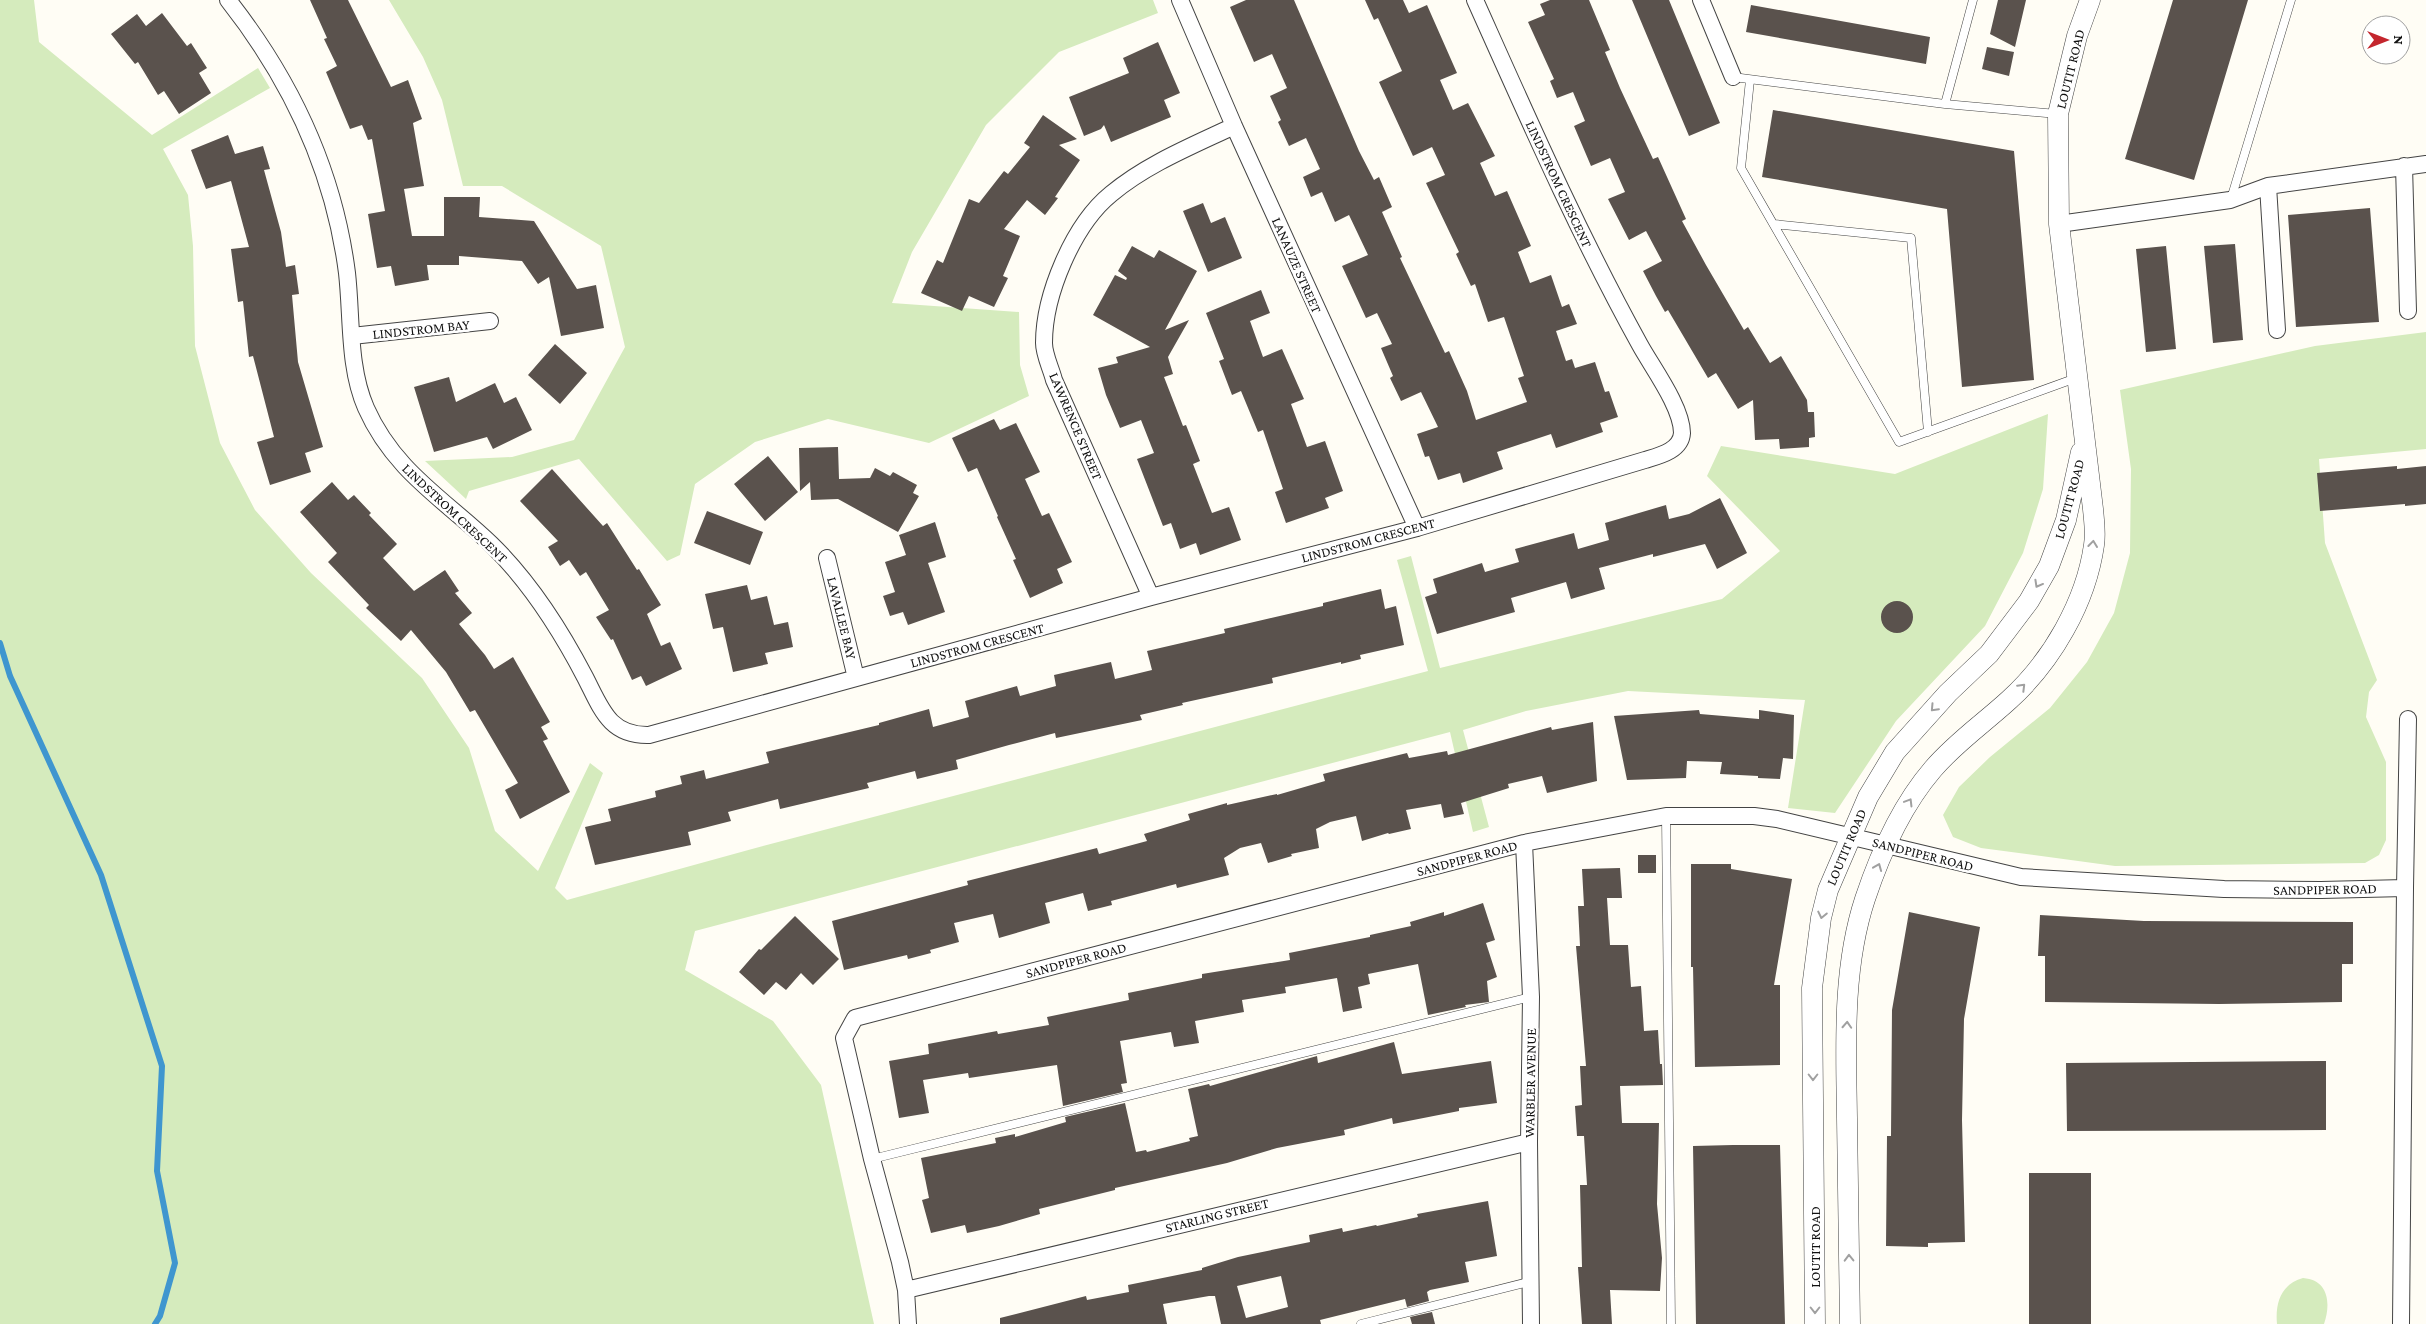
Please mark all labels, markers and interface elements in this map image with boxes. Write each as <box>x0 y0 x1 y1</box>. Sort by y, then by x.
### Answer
north arrow <box>2361 15 2411 65</box>
street label: LOUTIT ROAD <box>2052 27 2088 111</box>
text: N <box>2391 35 2407 45</box>
street label: LINDSTROM CRESCENT <box>1523 118 1596 250</box>
street label: LANAUZE STREET <box>1269 215 1325 316</box>
street label: LINDSTROM BAY <box>372 316 471 342</box>
street label: LAWRENCE STREET <box>1046 370 1106 483</box>
street label: LOUTIT ROAD <box>2051 457 2087 541</box>
street label: LINDSTROM CRESCENT <box>399 460 511 566</box>
street label: LINDSTROM CRESCENT <box>1299 514 1437 566</box>
one-way arrow <box>2087 540 2098 548</box>
street label: LAVALLEE BAY <box>824 575 860 661</box>
one-way arrow <box>2035 579 2045 588</box>
street label: LINDSTROM CRESCENT <box>908 619 1046 671</box>
one-way arrow <box>2016 684 2025 693</box>
one-way arrow <box>1931 702 1940 711</box>
one-way arrow <box>1903 799 1912 808</box>
street label: LOUTIT ROAD <box>1823 806 1869 888</box>
street label: SANDPIPER ROAD <box>1871 834 1975 874</box>
street label: SANDPIPER ROAD <box>1415 837 1519 879</box>
one-way arrow <box>1872 863 1882 872</box>
street label: SANDPIPER ROAD <box>2273 880 2377 898</box>
one-way arrow <box>1817 911 1828 920</box>
street label: SANDPIPER ROAD <box>1024 939 1128 981</box>
one-way arrow <box>1841 1021 1852 1029</box>
street label: WARBLER AVENUE <box>1521 1028 1539 1138</box>
one-way arrow <box>1808 1074 1818 1081</box>
street label: STARLING STREET <box>1164 1194 1271 1236</box>
street label: LOUTIT ROAD <box>1807 1206 1823 1288</box>
one-way arrow <box>1844 1254 1854 1262</box>
one-way arrow <box>1810 1306 1820 1314</box>

